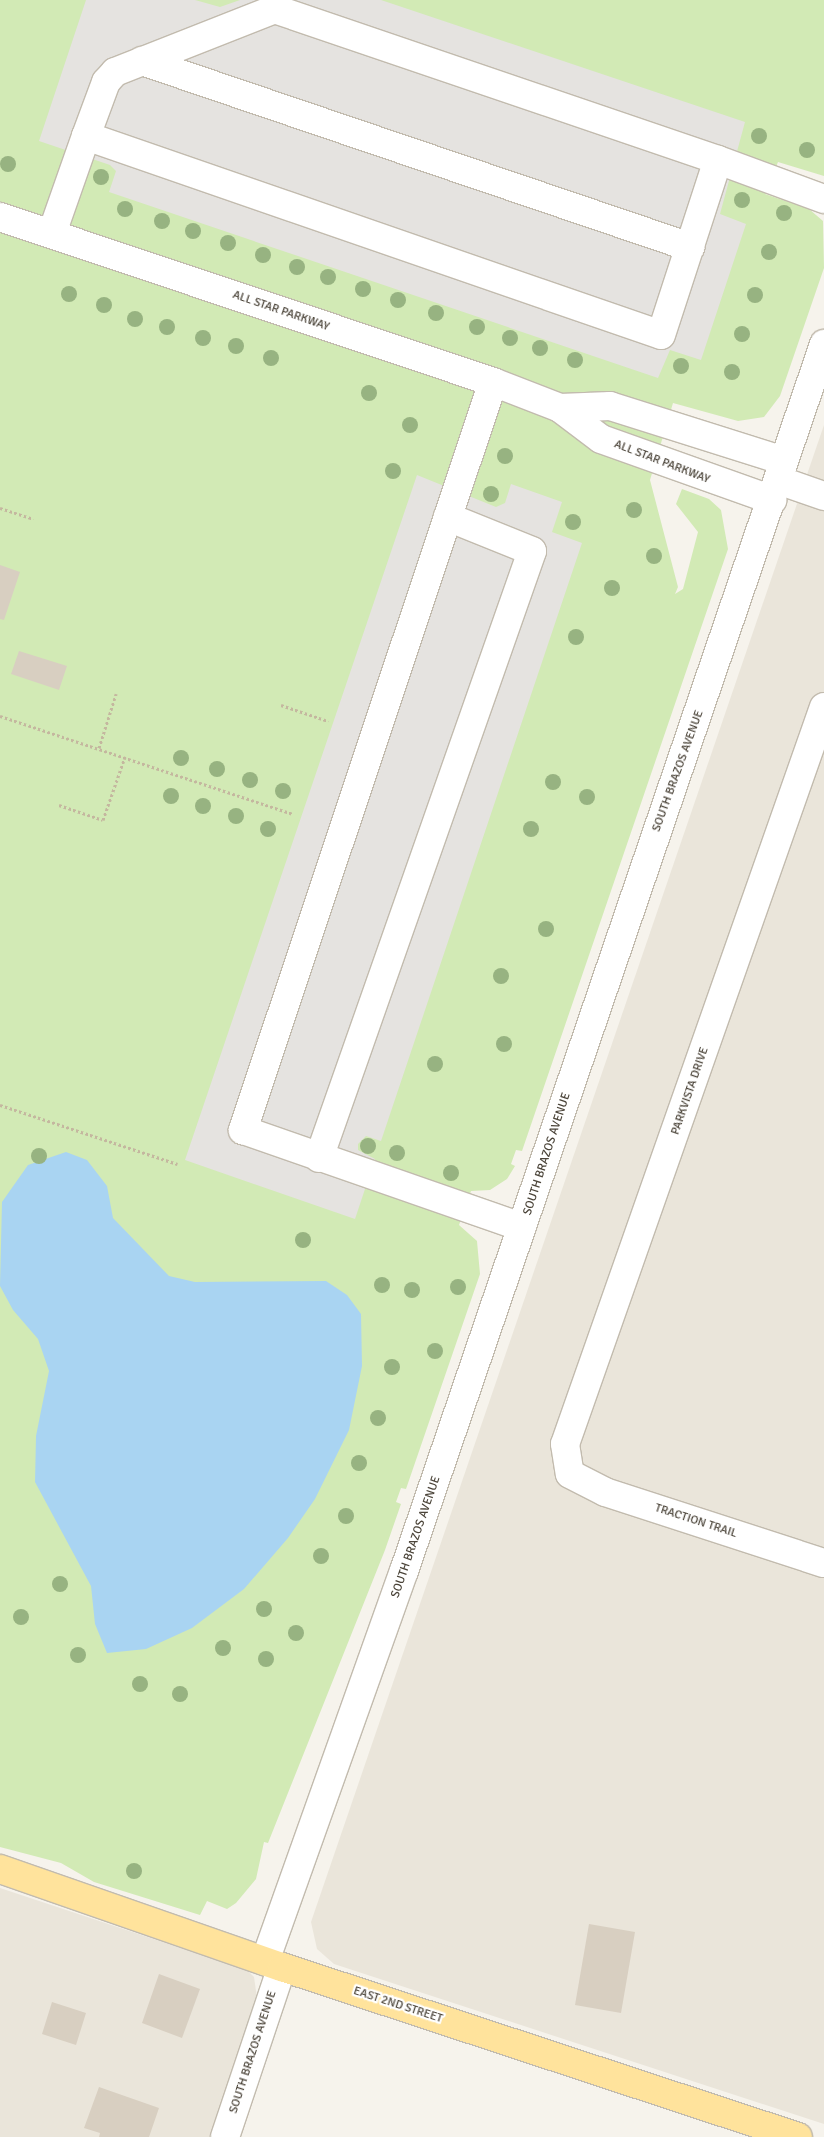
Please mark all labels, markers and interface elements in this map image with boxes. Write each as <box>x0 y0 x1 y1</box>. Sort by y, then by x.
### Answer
street label: ALL STAR PARKWAY <box>231 288 331 334</box>
street label: ALL STAR PARKWAY <box>612 437 712 487</box>
street label: SOUTH BRAZOS AVENUE <box>649 708 707 834</box>
street label: PARKVISTA DRIVE <box>668 1045 712 1137</box>
street label: SOUTH BRAZOS AVENUE <box>520 1091 574 1217</box>
street label: SOUTH BRAZOS AVENUE <box>388 1474 444 1600</box>
street label: TRACTION TRAIL <box>653 1501 739 1541</box>
street label: EAST 2ND STREET <box>352 1984 444 2026</box>
street label: SOUTH BRAZOS AVENUE <box>226 1989 280 2115</box>

